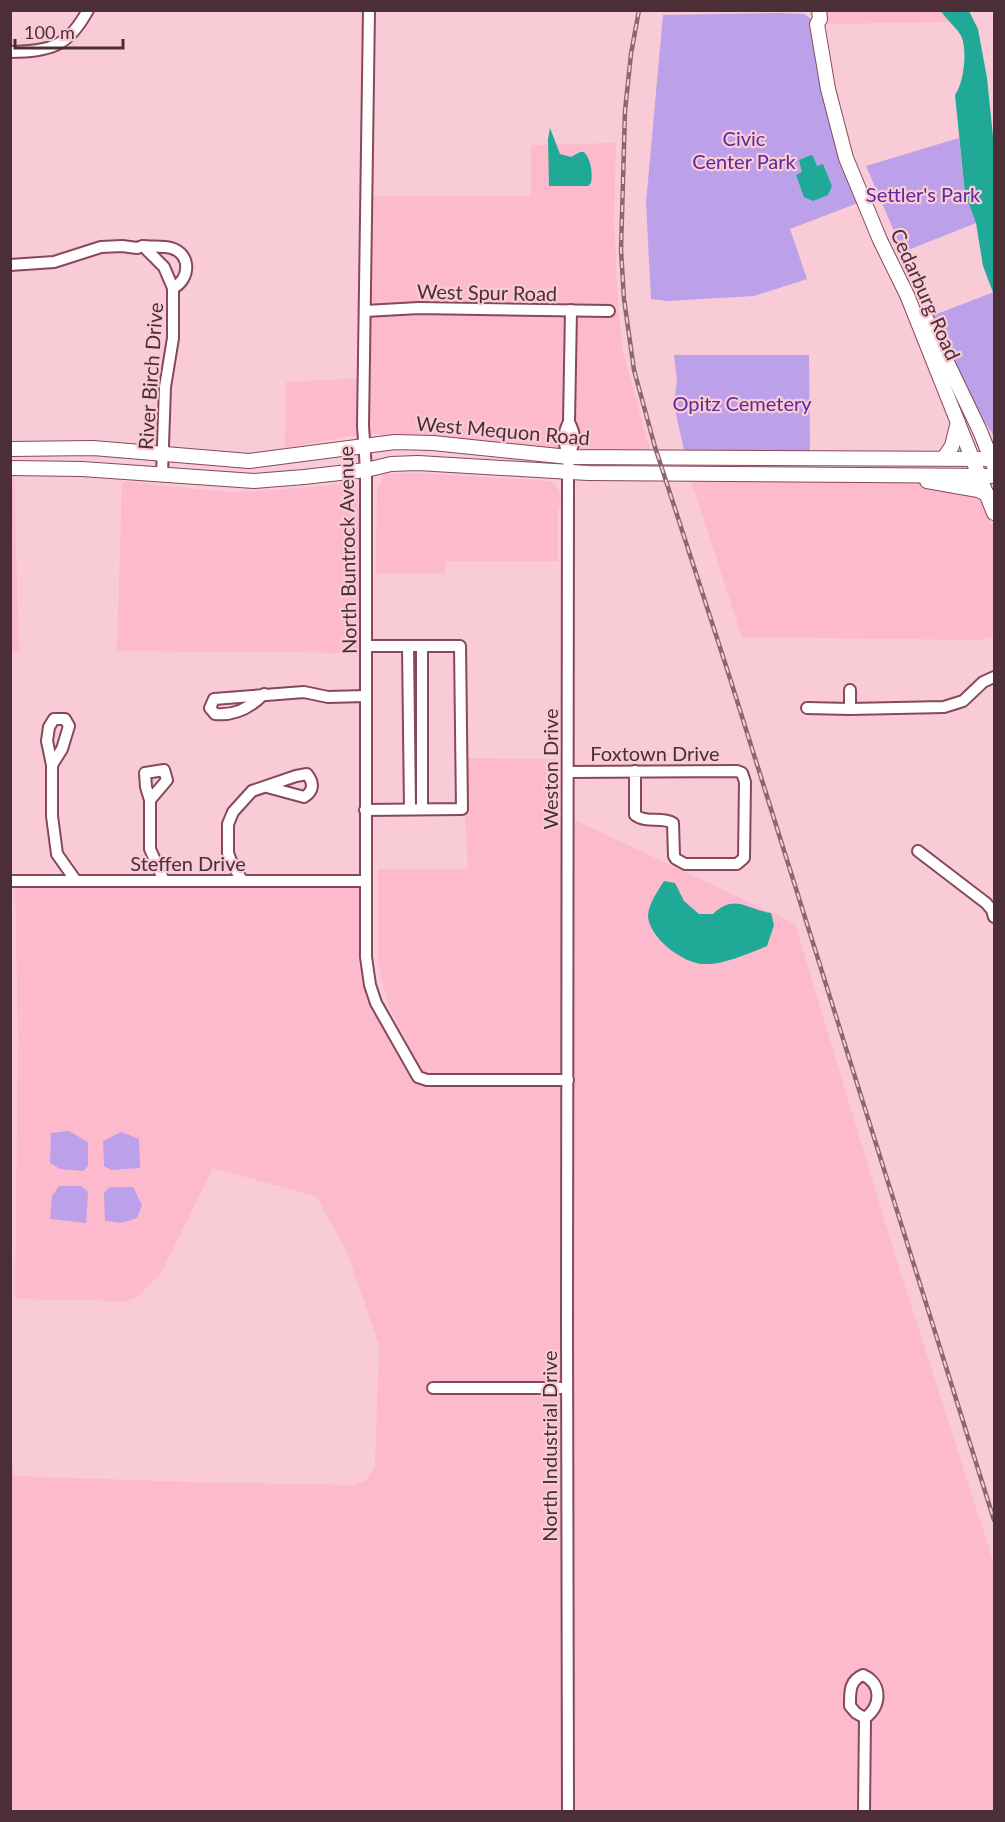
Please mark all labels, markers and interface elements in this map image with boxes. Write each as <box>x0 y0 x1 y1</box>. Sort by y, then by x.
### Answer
scale bar <box>15 12 123 50</box>
text: 100 m <box>24 21 75 43</box>
park label: Civic Center Park <box>692 126 797 173</box>
park label: Settler's Park <box>866 182 981 206</box>
street label: Cedarburg Road <box>886 225 966 363</box>
street label: West Spur Road <box>417 279 557 305</box>
street label: River Birch Drive <box>133 302 167 450</box>
park label: Opitz Cemetery <box>672 391 812 415</box>
street label: West Mequon Road <box>415 410 591 450</box>
street label: North Buntrock Avenue <box>333 446 361 654</box>
street label: Weston Drive <box>538 708 562 830</box>
street label: Foxtown Drive <box>590 741 720 765</box>
street label: Steffen Drive <box>130 851 246 875</box>
street label: North Industrial Drive <box>537 1350 561 1542</box>

